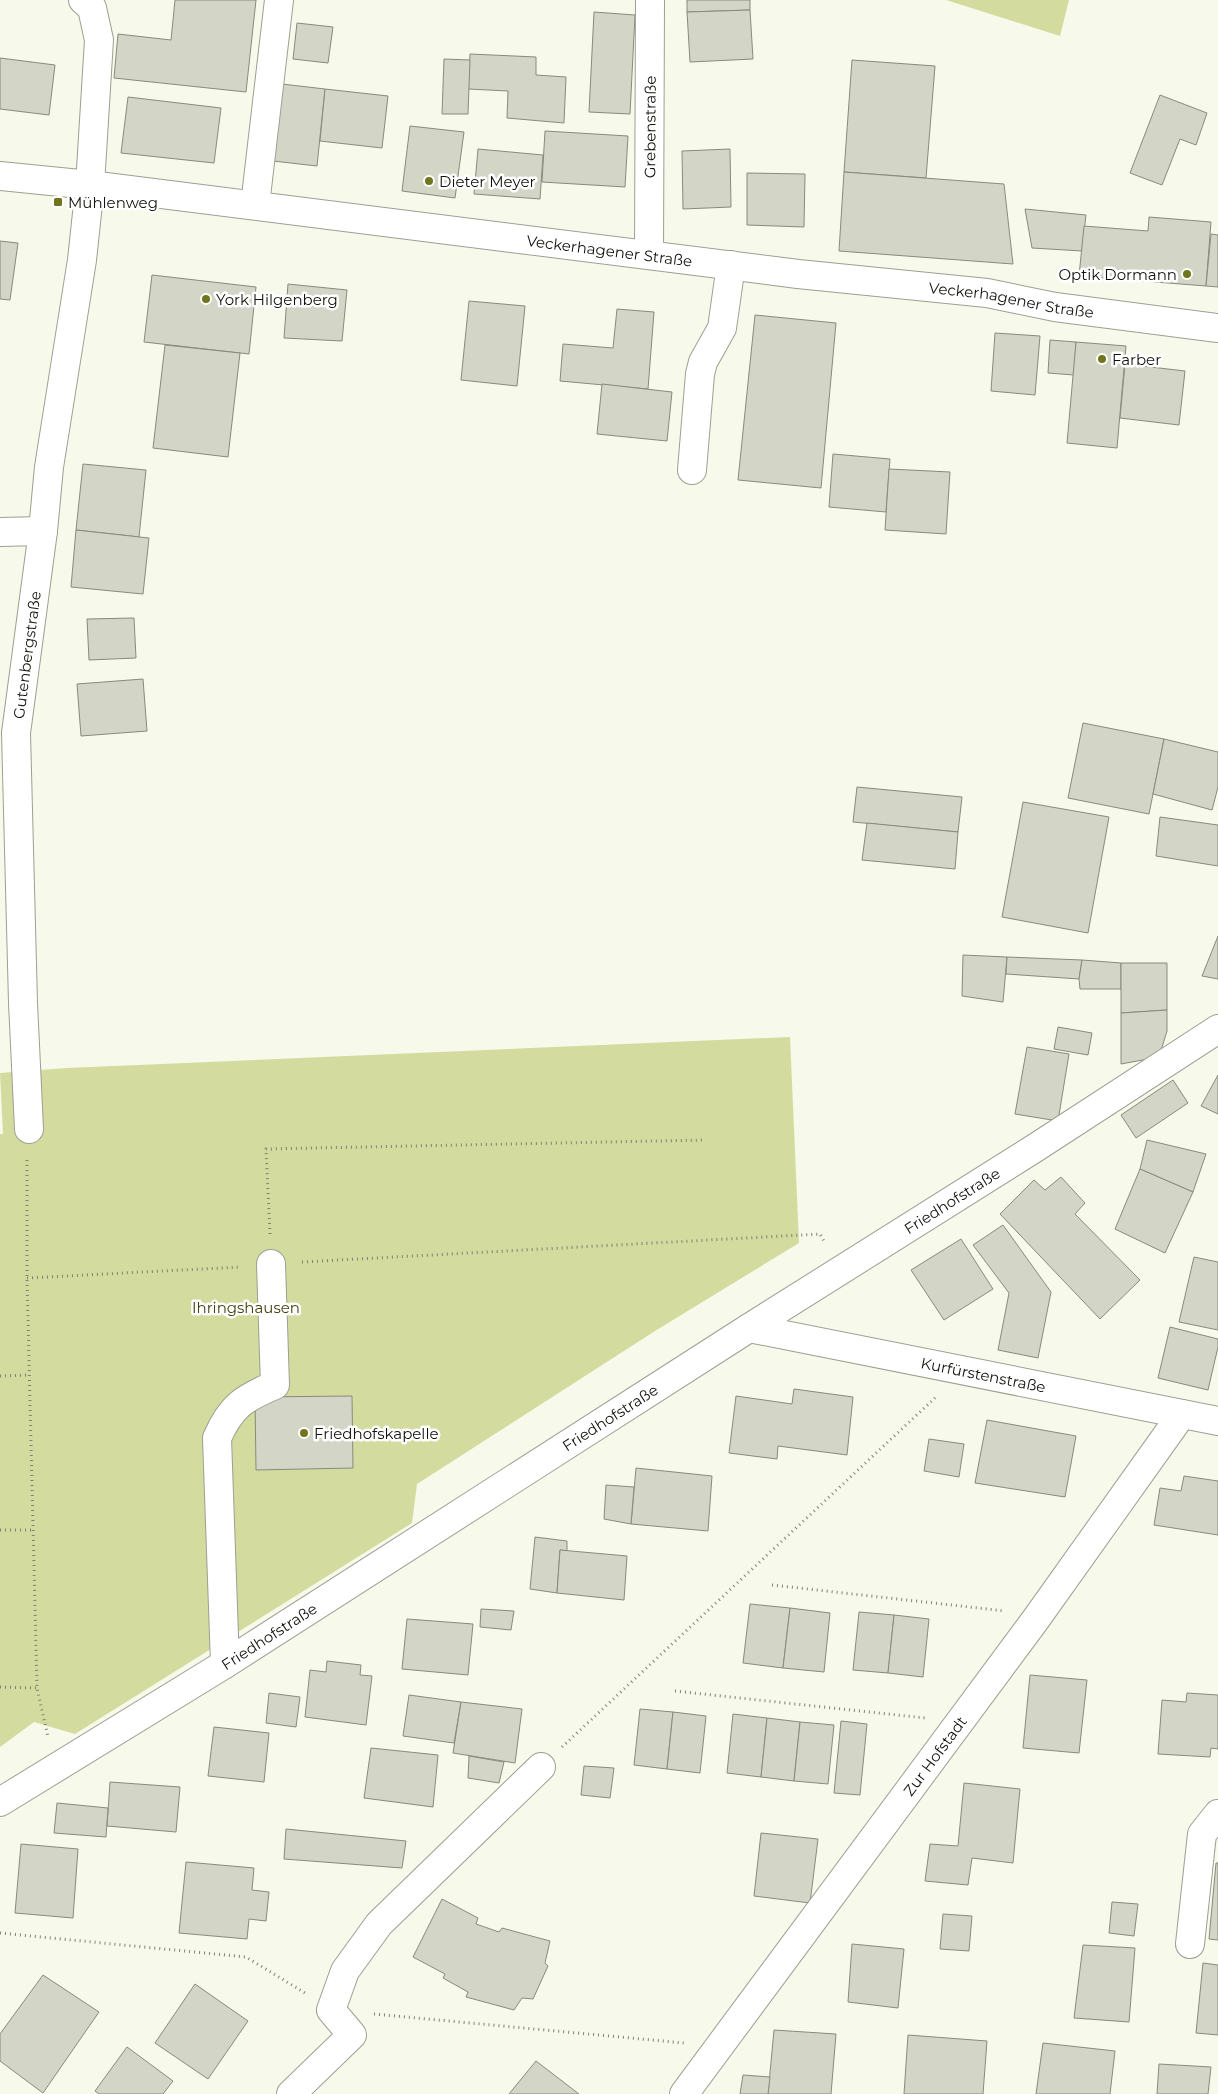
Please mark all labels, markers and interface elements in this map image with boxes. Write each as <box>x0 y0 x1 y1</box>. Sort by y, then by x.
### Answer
street label: Grebenstraße <box>640 76 659 178</box>
place label: Dieter Meyer <box>439 172 536 191</box>
marker: Dieter Meyer <box>423 175 435 187</box>
place label: Mühlenweg <box>68 193 158 212</box>
marker: Mühlenweg <box>52 196 64 208</box>
street label: Veckerhagener Straße <box>525 230 693 270</box>
place label: Optik Dormann <box>1058 265 1177 284</box>
marker: Optik Dormann <box>1181 268 1193 280</box>
street label: Veckerhagener Straße <box>928 278 1095 321</box>
place label: York Hilgenberg <box>216 290 338 309</box>
marker: York Hilgenberg <box>200 293 212 305</box>
place label: Farber <box>1112 350 1161 369</box>
marker: Farber <box>1096 353 1108 365</box>
street label: Gutenbergstraße <box>8 590 44 720</box>
street label: Friedhofstraße <box>900 1163 1003 1238</box>
park label: Ihringshausen <box>192 1298 300 1317</box>
street label: Kurfürstenstraße <box>919 1353 1047 1396</box>
street label: Friedhofstraße <box>558 1380 661 1455</box>
place label: Friedhofskapelle <box>314 1424 439 1443</box>
marker: Friedhofskapelle <box>298 1427 310 1439</box>
street label: Friedhofstraße <box>217 1598 320 1674</box>
street label: Zur Hofstadt <box>899 1712 970 1799</box>

